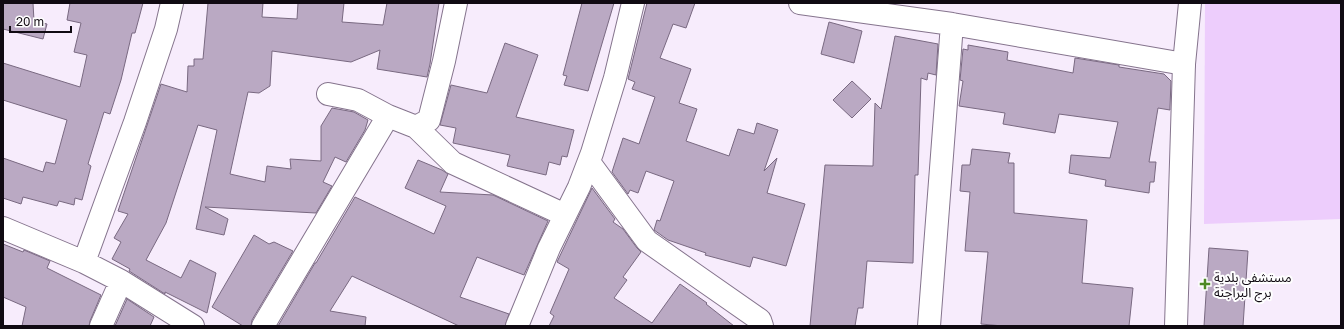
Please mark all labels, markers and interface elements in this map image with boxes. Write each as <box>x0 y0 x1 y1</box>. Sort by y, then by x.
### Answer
scale bar <box>10 8 71 34</box>
text: 20 m <box>16 14 44 29</box>
place label: مستشفی بلدیة برج البراجنة <box>1214 269 1292 303</box>
marker: مستشفی بلدیة برج البراجنة <box>1199 278 1211 290</box>

